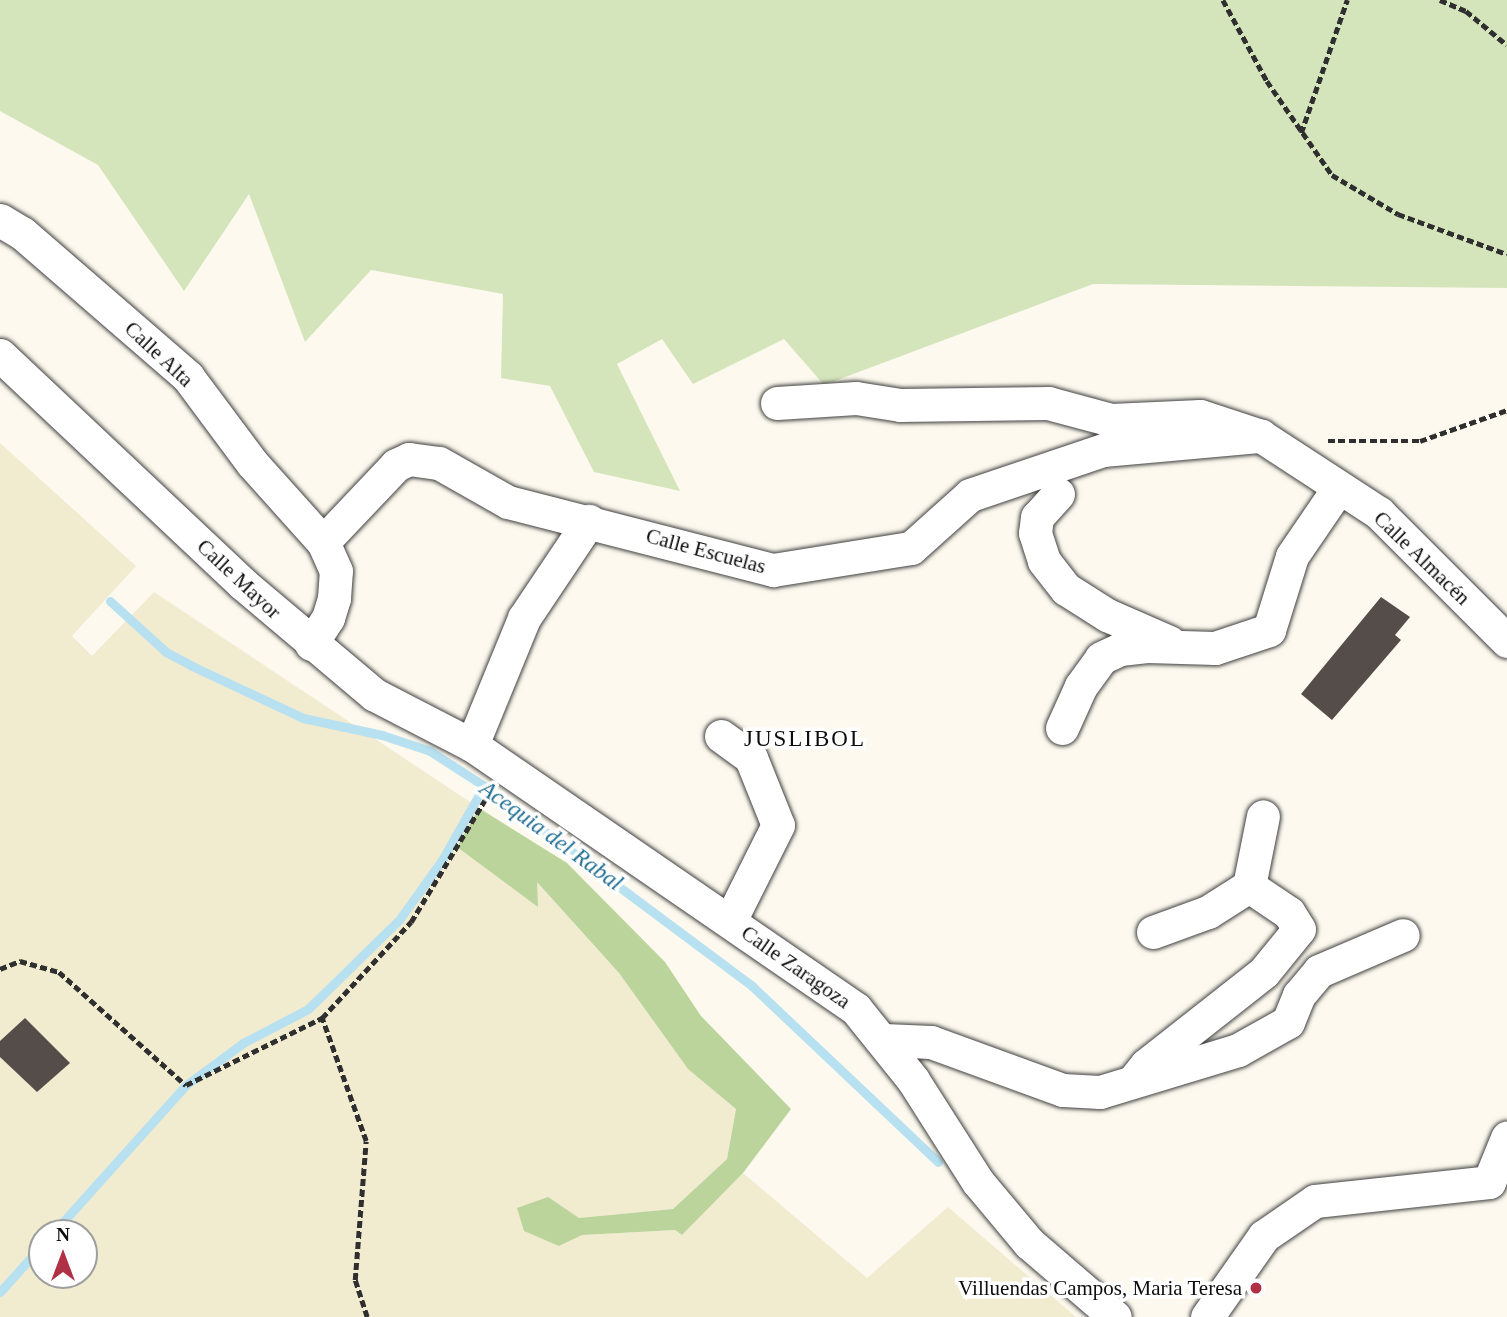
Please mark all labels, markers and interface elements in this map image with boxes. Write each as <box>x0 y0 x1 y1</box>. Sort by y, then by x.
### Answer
street label: Calle Alta <box>119 316 199 392</box>
street label: Calle Almacén <box>1368 505 1476 611</box>
street label: Calle Escuelas <box>643 523 769 579</box>
street label: Calle Mayor <box>192 534 286 624</box>
district label: JUSLIBOL <box>745 725 865 753</box>
water label: Acequia del Rabal <box>474 775 628 897</box>
street label: Calle Zaragoza <box>736 920 856 1014</box>
north arrow <box>28 1219 98 1289</box>
text: N <box>56 1224 70 1245</box>
place label: Villuendas Campos, Maria Teresa <box>958 1275 1242 1301</box>
marker: Villuendas Campos, Maria Teresa <box>1248 1280 1264 1296</box>

